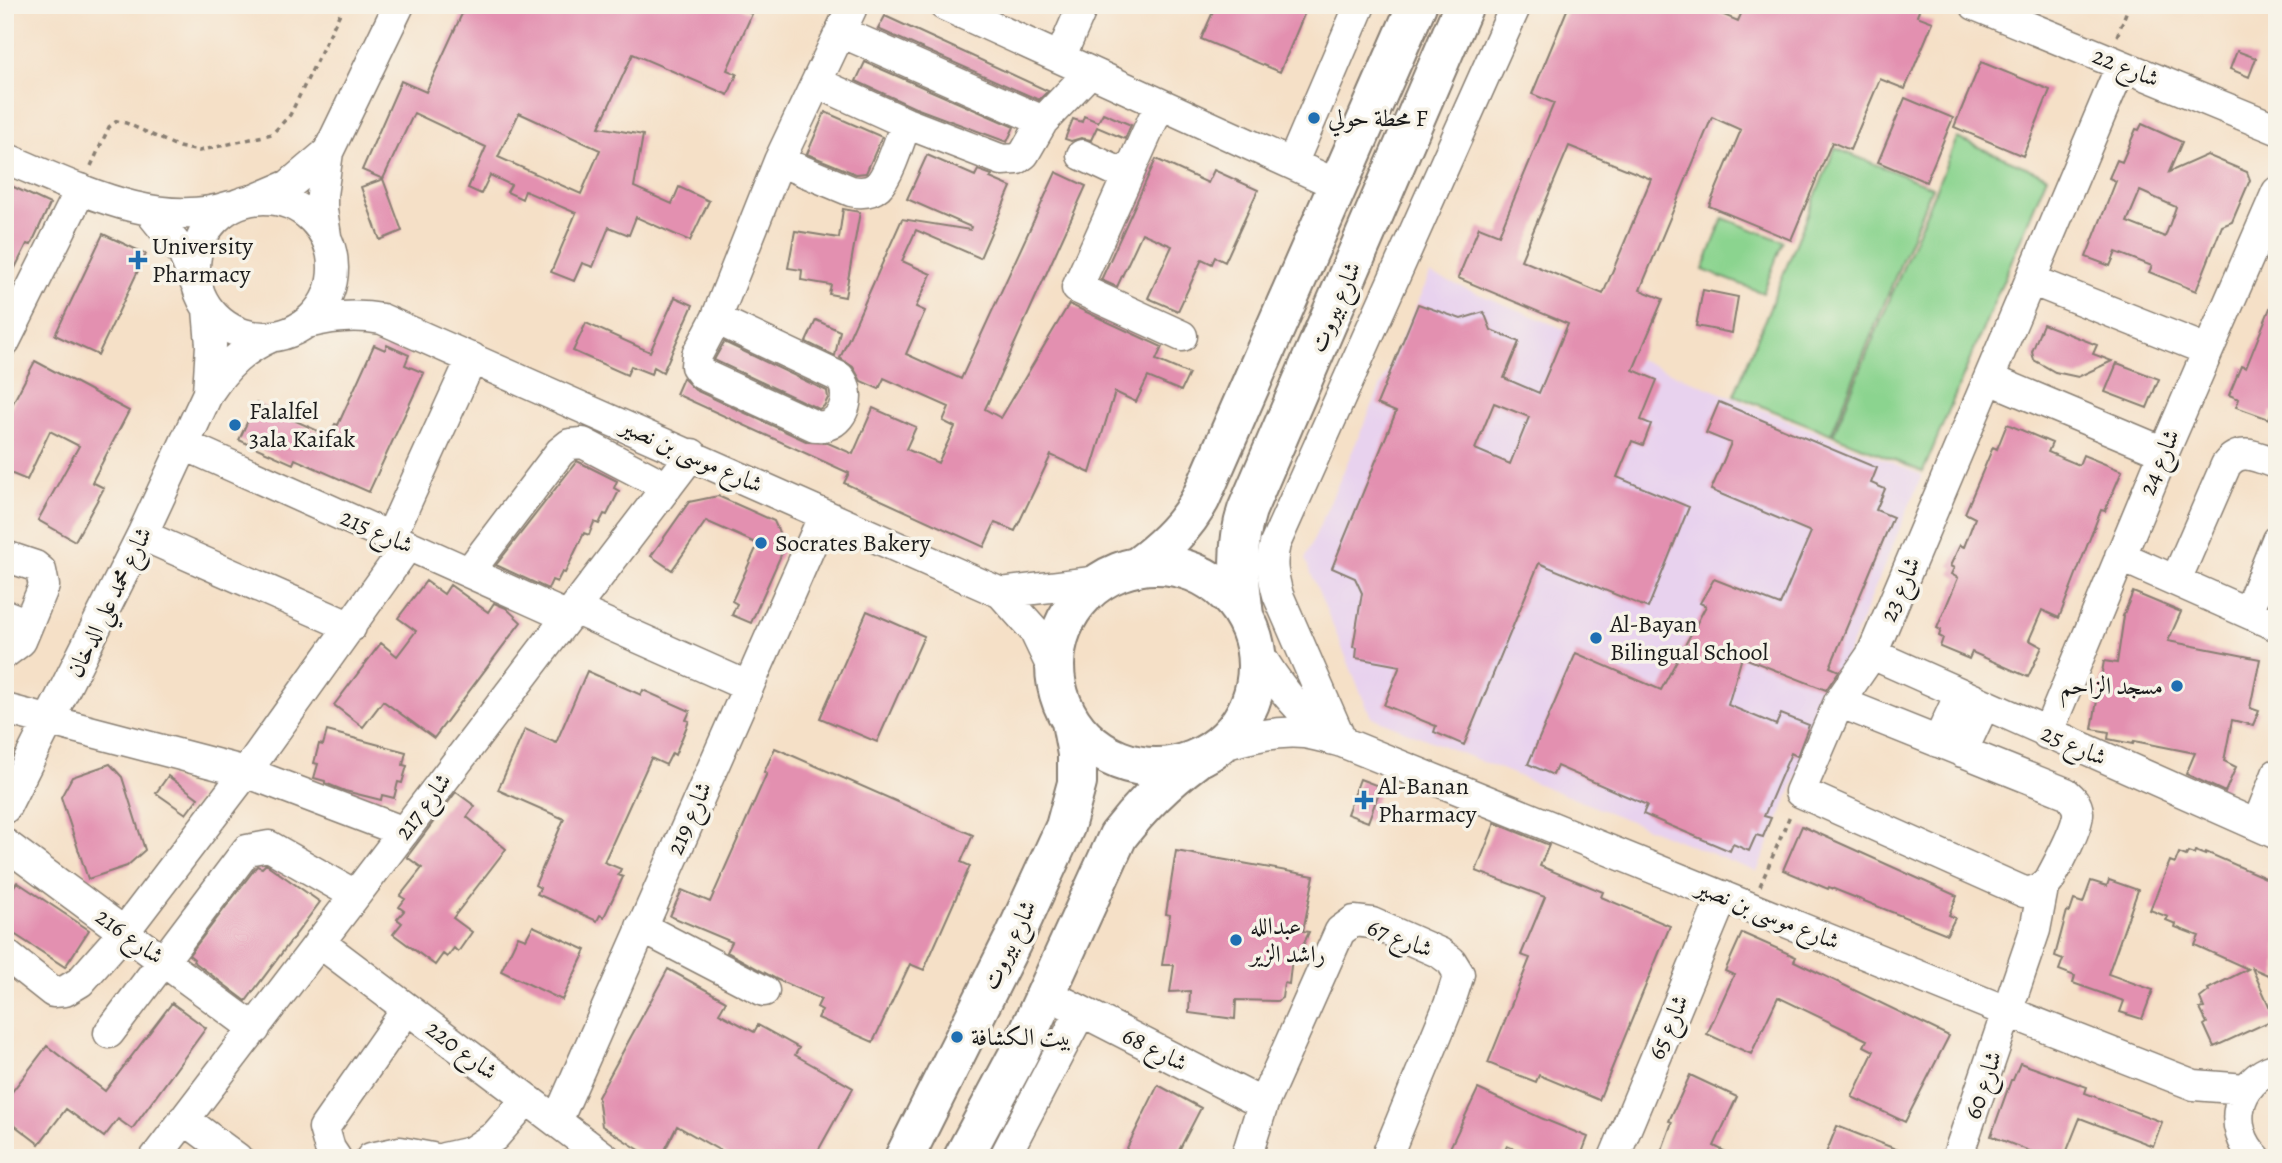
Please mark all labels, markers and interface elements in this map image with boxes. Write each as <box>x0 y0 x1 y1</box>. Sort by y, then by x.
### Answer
street label: شارع 22 <box>2086 39 2164 99</box>
place label: محطة حولي F <box>1328 102 1428 137</box>
marker: محطة حولي F <box>1306 110 1322 126</box>
place label: University Pharmacy <box>152 230 253 290</box>
marker: University Pharmacy <box>130 252 146 268</box>
street label: شارع بيروت <box>1302 257 1372 359</box>
place label: Falalfel 3ala Kaifak <box>249 395 356 455</box>
street label: شارع موسى بن نصير <box>612 408 768 504</box>
marker: Falalfel 3ala Kaifak <box>227 417 243 433</box>
street label: شارع 24 <box>2131 424 2191 501</box>
street label: شارع 215 <box>334 501 418 565</box>
street label: شارع محمد علي الدخان <box>59 521 166 686</box>
place label: Socrates Bakery <box>775 527 931 559</box>
marker: Socrates Bakery <box>753 535 769 551</box>
street label: شارع 23 <box>1872 552 1932 628</box>
place label: Al-Bayan Bilingual School <box>1609 608 1769 668</box>
marker: Al-Bayan Bilingual School <box>1588 630 1604 646</box>
place label: مسجد الزاحم <box>2060 670 2163 708</box>
marker: مسجد الزاحم <box>2169 678 2185 694</box>
street label: شارع 25 <box>2035 717 2112 777</box>
street label: شارع 217 <box>387 766 462 848</box>
place label: Al-Banan Pharmacy <box>1377 770 1477 830</box>
street label: شارع 219 <box>659 776 723 861</box>
marker: Al-Banan Pharmacy <box>1356 792 1372 808</box>
street label: شارع موسى بن نصير <box>1687 870 1845 961</box>
street label: شارع بيروت <box>974 895 1047 997</box>
street label: شارع 216 <box>87 900 171 975</box>
place label: عبدالله راشد الزير <box>1247 910 1325 970</box>
street label: شارع 67 <box>1361 911 1437 969</box>
marker: عبدالله راشد الزير <box>1228 932 1244 948</box>
street label: شارع 65 <box>1640 990 1700 1066</box>
street label: شارع 220 <box>417 1013 504 1091</box>
street label: شارع 68 <box>1115 1019 1193 1083</box>
place label: بيت الكشافة <box>971 1021 1072 1053</box>
marker: بيت الكشافة <box>949 1029 965 1045</box>
street label: شارع 60 <box>1956 1047 2013 1125</box>

